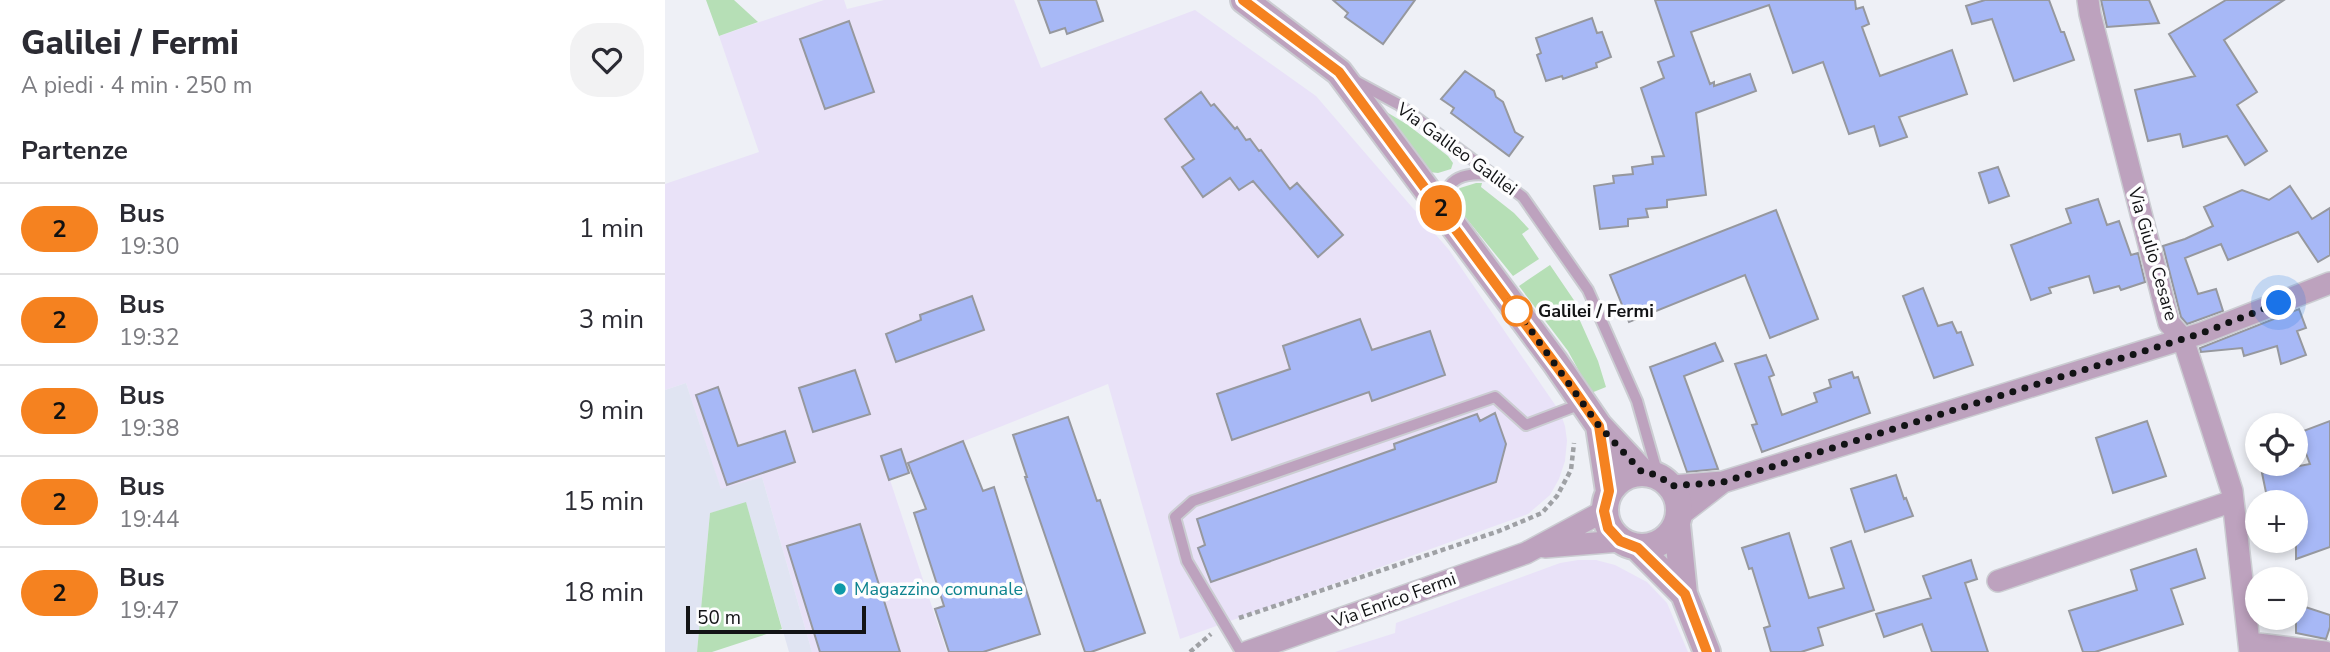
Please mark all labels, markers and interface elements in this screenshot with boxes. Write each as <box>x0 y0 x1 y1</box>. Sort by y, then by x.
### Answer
text: Galilei / Fermi <box>21 21 239 66</box>
button: heart <box>570 23 644 97</box>
text: A piedi · 4 min · 250 m <box>21 70 252 101</box>
street label: Via Galileo Galilei <box>1391 97 1522 201</box>
text: Partenze <box>21 133 128 168</box>
street label: Via Giulio Cesare <box>2122 184 2183 323</box>
line badge: 2 <box>1418 185 1464 231</box>
text: 2 <box>1434 192 1448 224</box>
text: Bus <box>119 196 165 231</box>
text: 1 min <box>579 211 644 246</box>
text: 2 <box>52 213 67 245</box>
text: 19:30 <box>119 231 179 262</box>
your location <box>2261 285 2296 320</box>
text: Bus <box>119 287 165 322</box>
marker: Galilei / Fermi <box>1502 296 1532 326</box>
place label: Galilei / Fermi <box>1538 299 1654 323</box>
text: 3 min <box>579 302 644 337</box>
text: 2 <box>52 304 67 336</box>
text: 19:32 <box>119 322 179 353</box>
text: Bus <box>119 378 165 413</box>
text: 9 min <box>579 393 644 428</box>
text: 2 <box>52 395 67 427</box>
text: 19:38 <box>119 413 179 444</box>
map controls <box>2245 413 2308 630</box>
button: locate <box>2245 413 2308 476</box>
text: Bus <box>119 469 165 504</box>
text: 15 min <box>563 484 644 519</box>
text: 2 <box>52 486 67 518</box>
button: + <box>2245 490 2308 553</box>
text: 19:44 <box>119 504 179 535</box>
text: Bus <box>119 560 165 595</box>
street label: Via Enrico Fermi <box>1328 566 1459 634</box>
button: − <box>2245 567 2308 630</box>
text: 18 min <box>563 575 644 610</box>
text: 2 <box>52 577 67 609</box>
place label: Magazzino comunale <box>854 577 1023 601</box>
marker: Magazzino comunale <box>832 581 848 597</box>
text: 19:47 <box>119 595 179 626</box>
scale bar <box>686 603 866 635</box>
text: 50 m <box>697 605 741 631</box>

